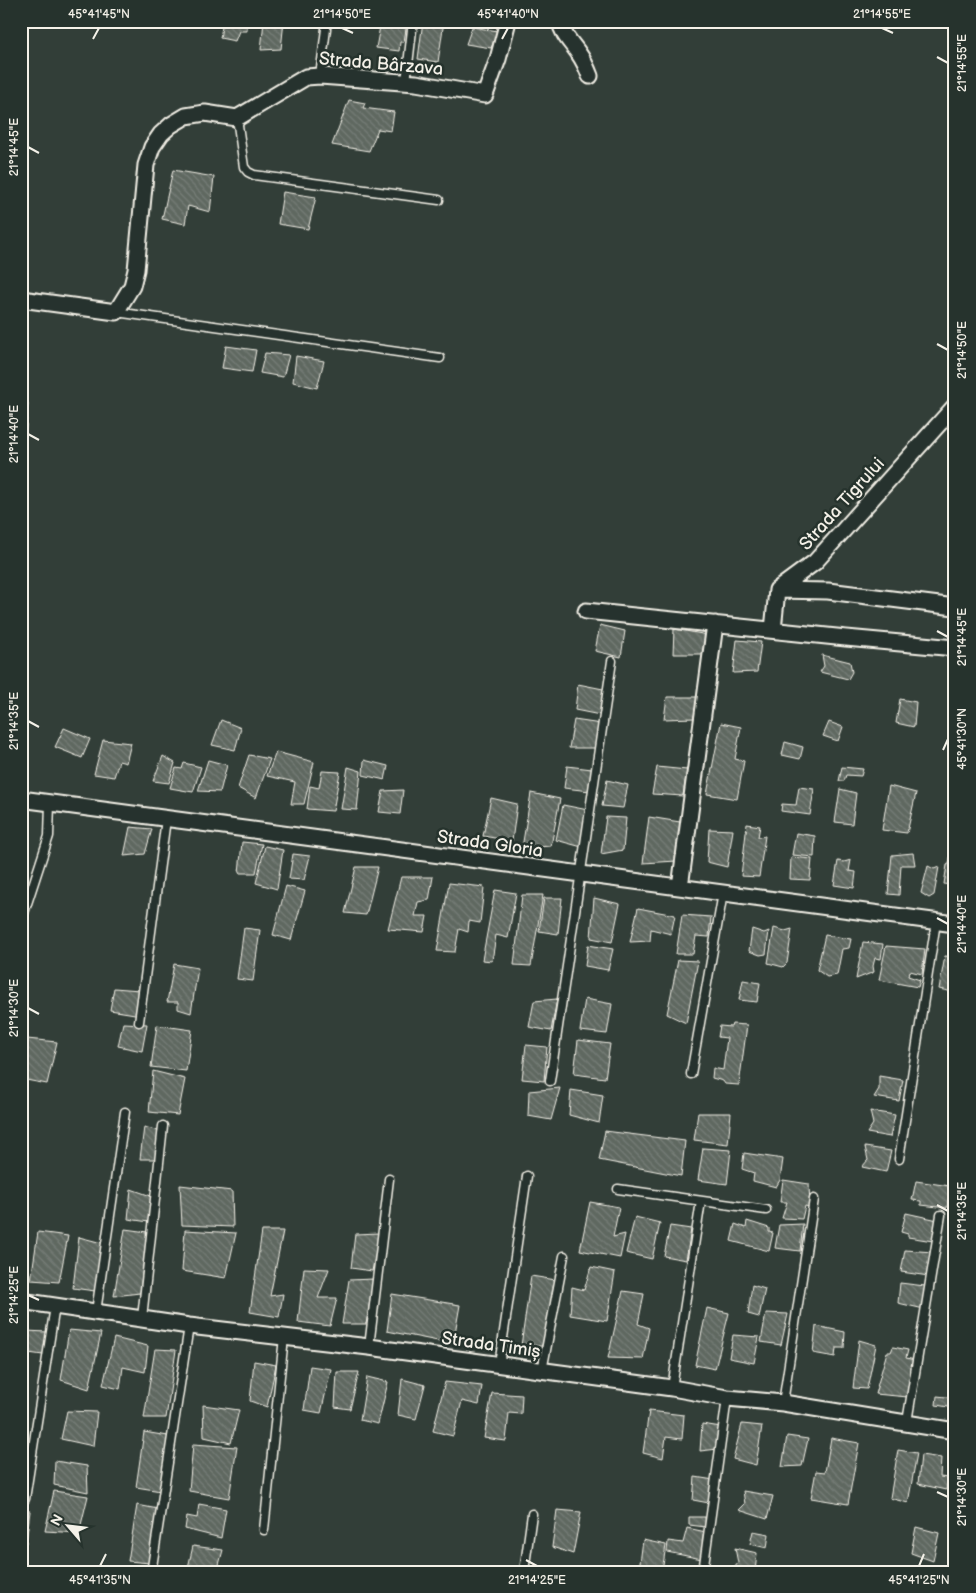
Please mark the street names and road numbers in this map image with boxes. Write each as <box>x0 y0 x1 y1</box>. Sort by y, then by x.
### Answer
street label: Strada Bârzava <box>318 48 444 80</box>
street label: Strada Tigrului <box>795 453 889 555</box>
street label: Strada Gloria <box>436 826 544 862</box>
street label: Strada Timiș <box>440 1328 542 1362</box>

